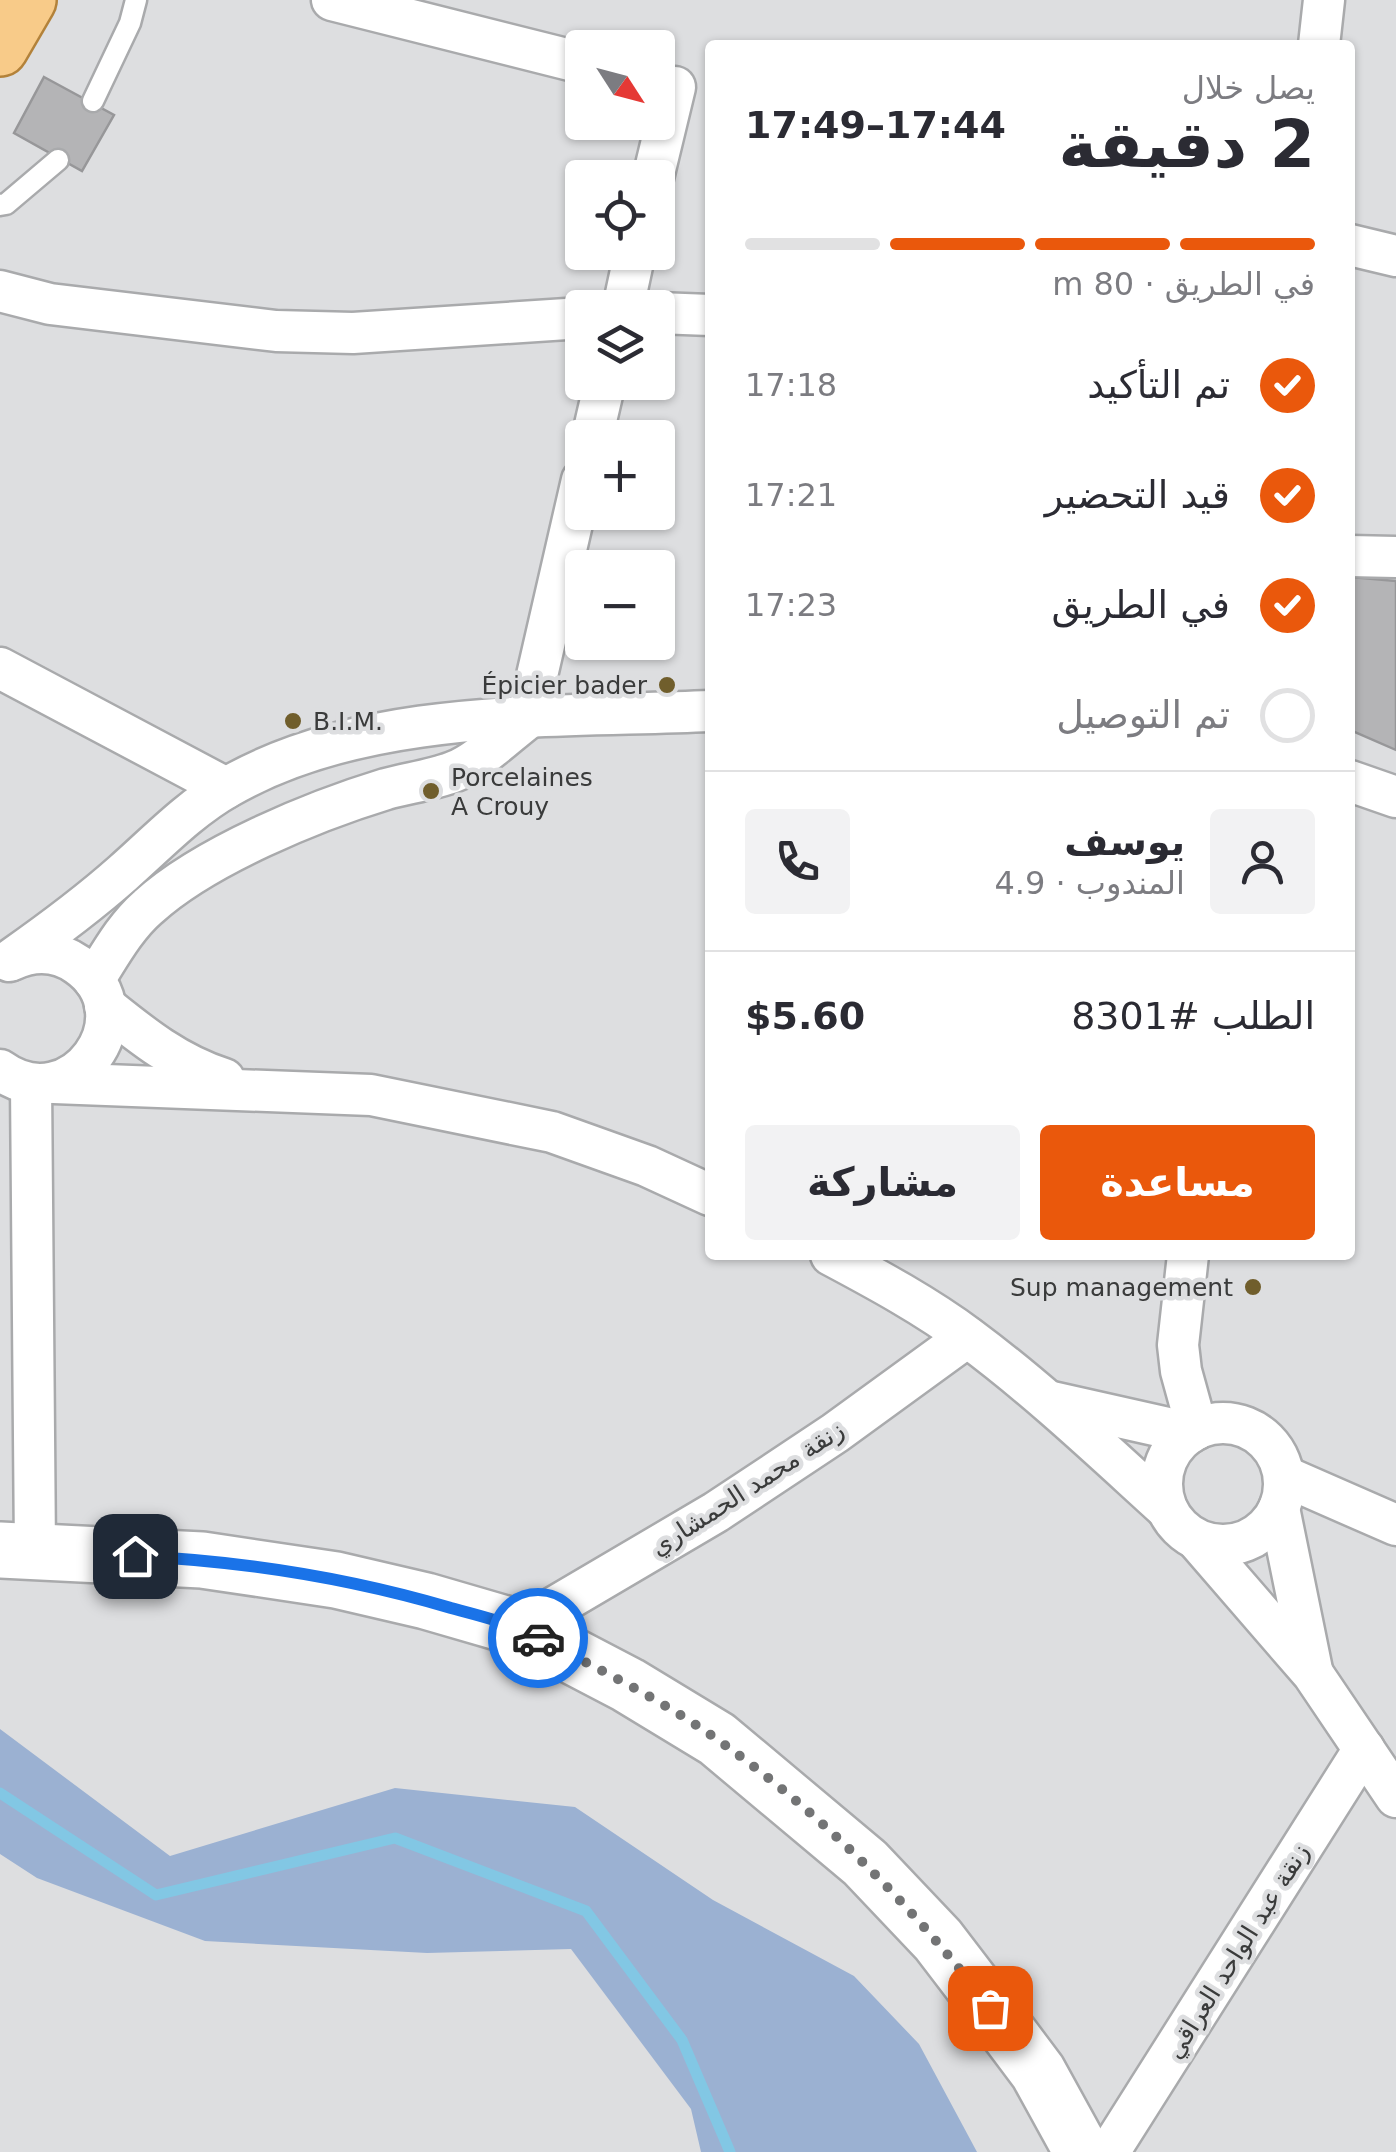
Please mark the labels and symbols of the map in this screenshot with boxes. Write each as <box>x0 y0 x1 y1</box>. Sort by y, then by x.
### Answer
north arrow <box>565 30 675 140</box>
place label: Épicier bader <box>481 671 648 700</box>
marker: Épicier bader <box>656 674 678 696</box>
place label: B.I.M. <box>313 707 383 736</box>
marker: B.I.M. <box>282 710 304 732</box>
place label: Porcelaines A Crouy <box>451 763 593 821</box>
marker: Porcelaines A Crouy <box>420 780 442 802</box>
place label: Sup management <box>1010 1273 1233 1302</box>
marker: Sup management <box>1242 1276 1264 1298</box>
street label: زنقة محمد الحمشاري <box>645 1415 849 1562</box>
pin <box>93 1514 178 1599</box>
courier <box>488 1588 588 1688</box>
street label: زنقة عبد الواحد العراقي <box>1160 1839 1315 2064</box>
pin <box>948 1966 1033 2051</box>

